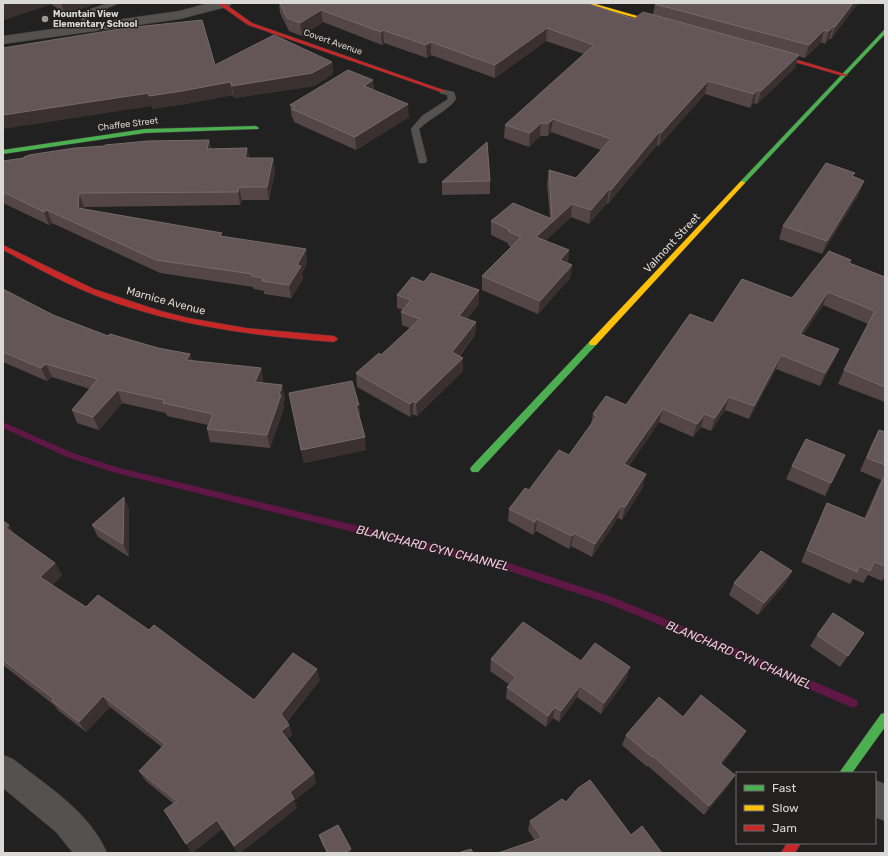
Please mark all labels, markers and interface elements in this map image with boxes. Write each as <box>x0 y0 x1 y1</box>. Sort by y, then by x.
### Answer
place label: Mountain View Elementary School <box>53 9 138 29</box>
marker: Mountain View Elementary School <box>40 14 50 24</box>
street label: Covert Avenue <box>302 27 364 57</box>
street label: Chaffee Street <box>97 115 159 133</box>
street label: Valmont Street <box>641 210 703 276</box>
street label: Marnice Avenue <box>125 284 207 318</box>
water label: BLANCHARD CYN CHANNEL <box>355 522 511 574</box>
water label: BLANCHARD CYN CHANNEL <box>664 618 814 692</box>
legend <box>736 772 876 844</box>
text: Fast <box>772 781 796 795</box>
text: Slow <box>772 801 799 815</box>
text: Jam <box>772 821 797 835</box>

